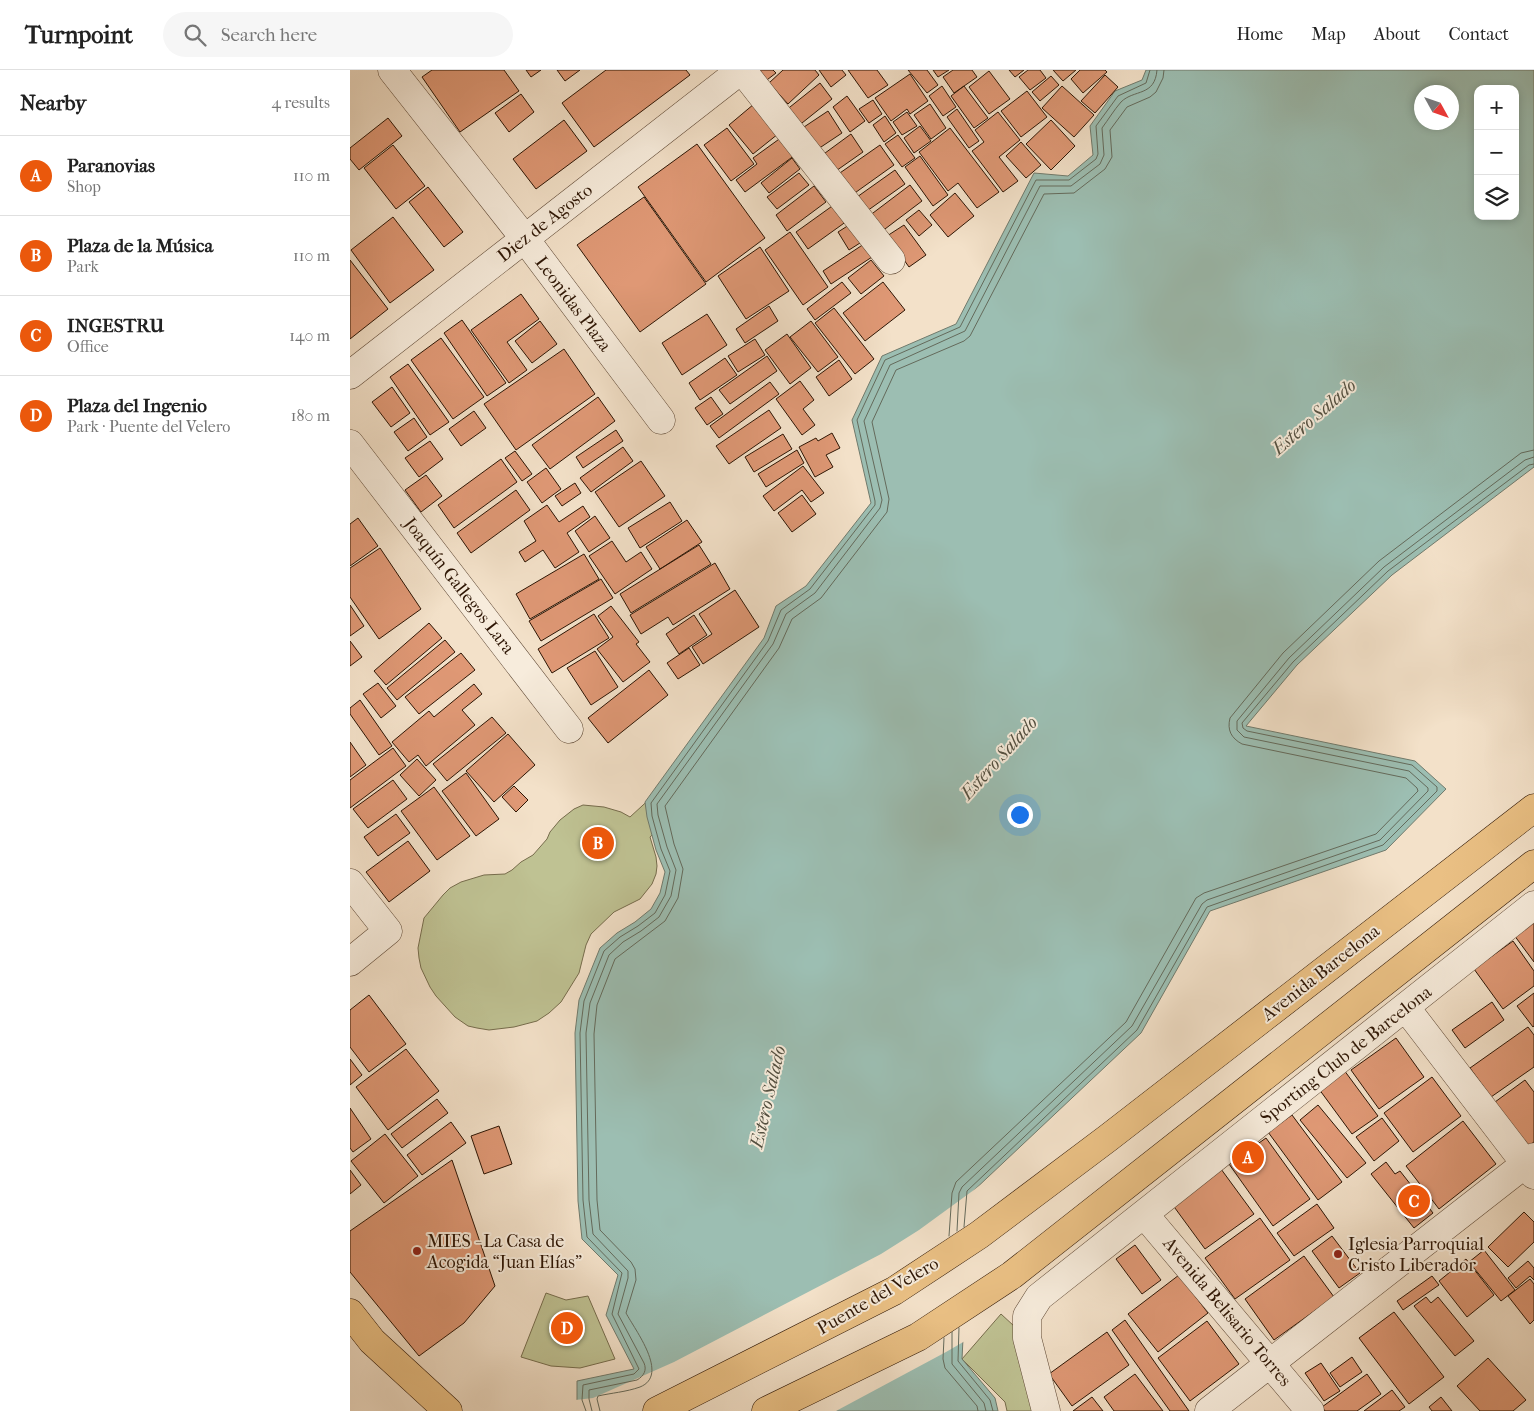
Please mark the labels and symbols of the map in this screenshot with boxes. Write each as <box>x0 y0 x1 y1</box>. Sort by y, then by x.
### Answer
north arrow <box>1414 85 1459 130</box>
street label: Diez de Agosto <box>493 179 597 267</box>
street label: Leonidas Plaza <box>530 252 616 356</box>
water label: Estero Salado <box>1267 374 1361 460</box>
street label: Joaquín Gallegos Lara <box>398 512 519 659</box>
water label: Estero Salado <box>955 712 1042 805</box>
your location <box>1007 802 1033 828</box>
pin: B <box>582 824 614 862</box>
street label: Avenida Barcelona <box>1257 920 1385 1026</box>
street label: Sporting Club de Barcelona <box>1256 981 1436 1128</box>
water label: Estero Salado <box>745 1044 790 1151</box>
pin: A <box>1232 1138 1264 1176</box>
pin: C <box>1398 1182 1430 1220</box>
place label: MIES - La Casa de Acogida “Juan Elías” <box>426 1231 582 1273</box>
street label: Avenida Belisario Torres <box>1158 1232 1296 1391</box>
place label: Iglesia Parroquial Cristo Liberador <box>1348 1234 1484 1276</box>
marker: MIES - La Casa de Acogida “Juan Elías” <box>411 1245 423 1257</box>
marker: Iglesia Parroquial Cristo Liberador <box>1332 1248 1344 1260</box>
street label: Puente del Velero <box>814 1253 942 1339</box>
pin: D <box>551 1309 583 1347</box>

